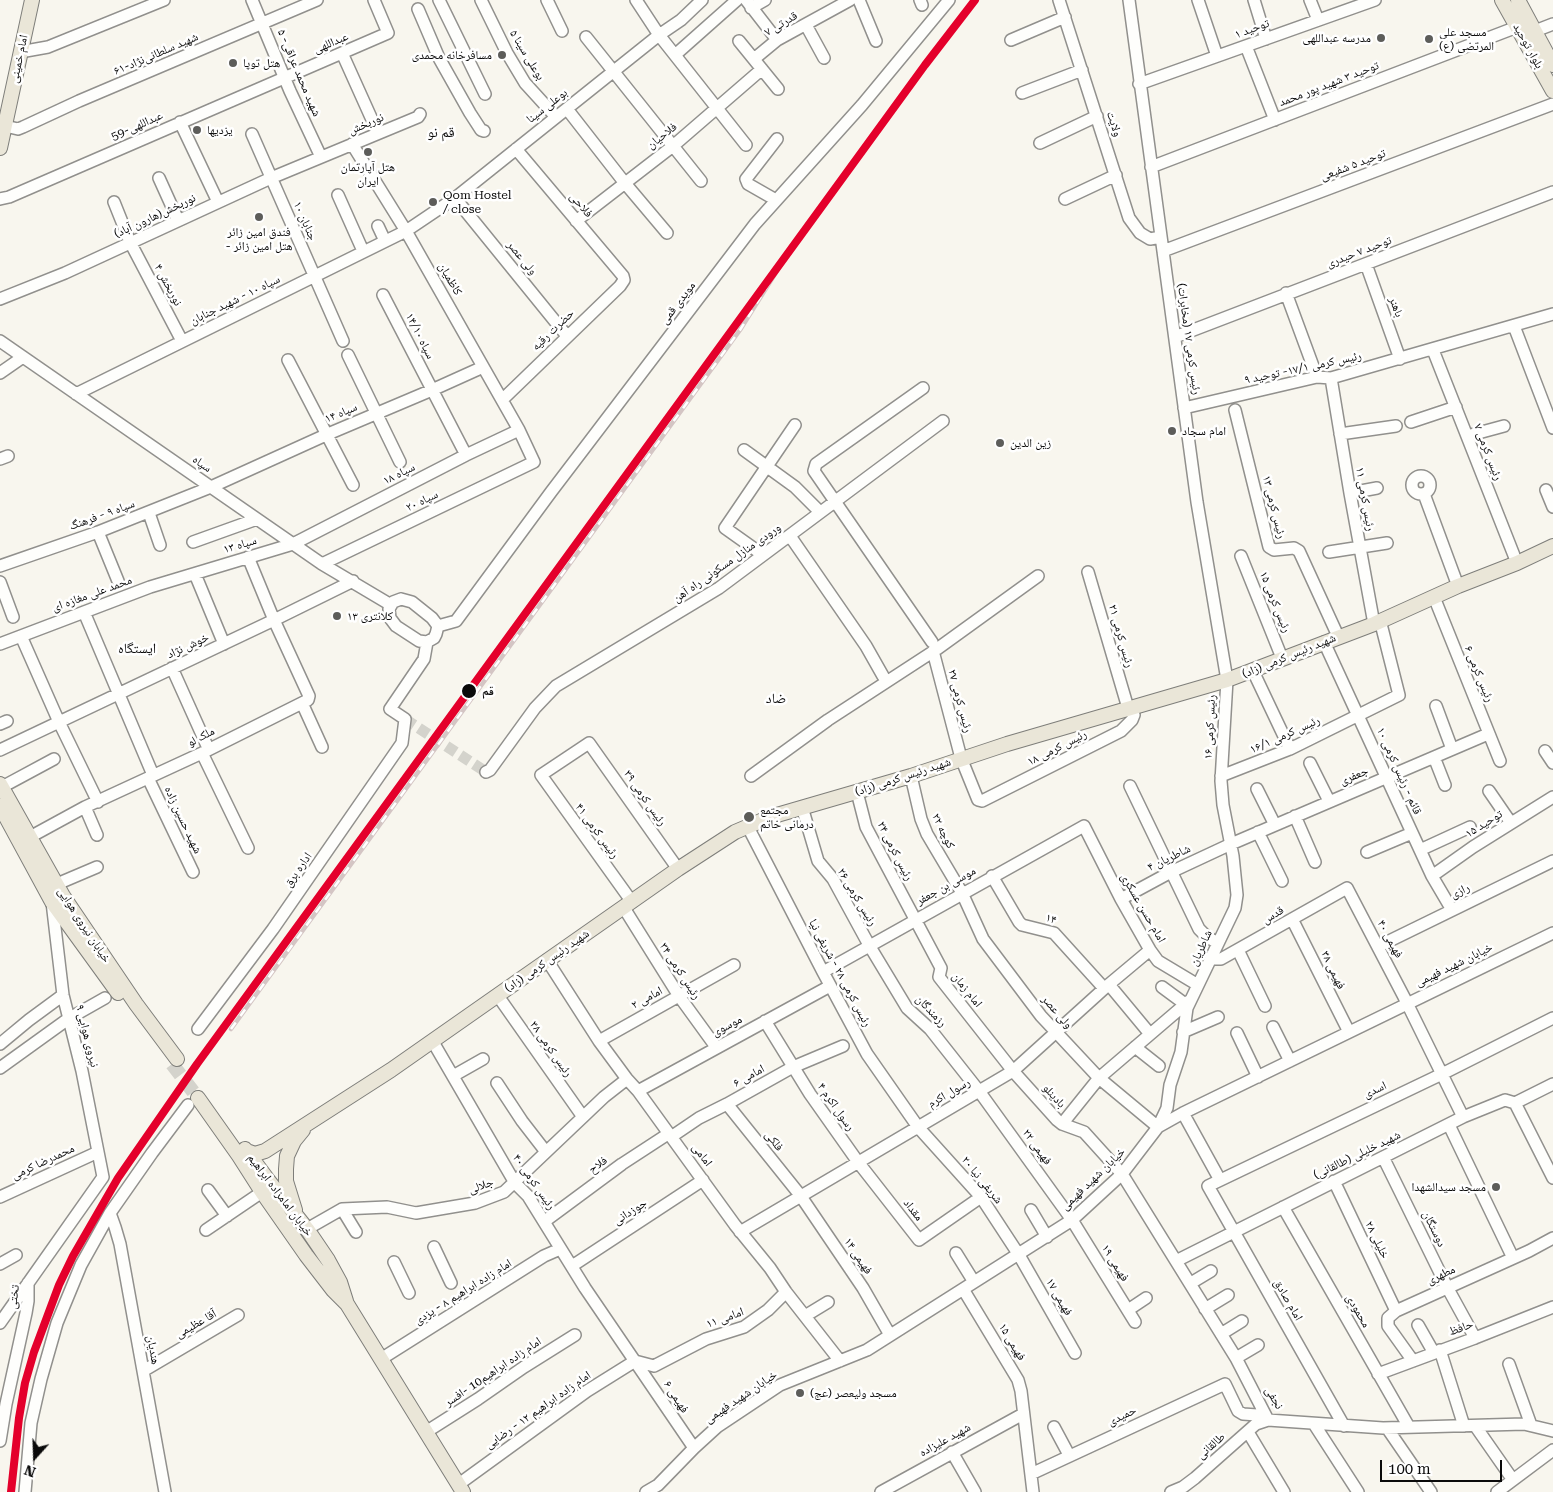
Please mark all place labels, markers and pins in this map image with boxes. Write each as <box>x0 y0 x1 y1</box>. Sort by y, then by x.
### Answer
place label: مسجد علی المرتضی (ع) <box>1439 25 1494 53</box>
place label: مدرسه عبداللهی <box>1302 31 1371 45</box>
marker: مدرسه عبداللهی <box>1375 32 1387 44</box>
marker: مسجد علی المرتضی (ع) <box>1423 33 1435 45</box>
place label: مسافرخانه محمدی <box>412 48 492 62</box>
marker: مسافرخانه محمدی <box>496 49 508 61</box>
place label: هتل توپا <box>243 56 280 70</box>
marker: هتل توپا <box>227 57 239 69</box>
place label: یزدیها <box>207 123 233 137</box>
marker: یزدیها <box>191 124 203 136</box>
marker: هتل آپارتمان ایران <box>362 146 374 158</box>
place label: هتل آپارتمان ایران <box>341 160 395 188</box>
place label: Qom Hostel / close <box>443 188 511 216</box>
marker: Qom Hostel / close <box>427 196 439 208</box>
marker: فندق امین زائر - هتل امین زائر <box>253 211 265 223</box>
place label: فندق امین زائر - هتل امین زائر <box>225 225 293 253</box>
place label: امام سجاد <box>1182 424 1226 438</box>
marker: امام سجاد <box>1166 425 1178 437</box>
place label: زین الدین <box>1010 436 1051 450</box>
marker: زین الدین <box>994 437 1006 449</box>
place label: کلانتری ۱۳ <box>347 609 393 623</box>
marker: کلانتری ۱۳ <box>331 610 343 622</box>
marker: قم <box>460 682 478 700</box>
place label: قم <box>482 684 494 698</box>
place label: مجتمع درمانی خاتم <box>760 803 814 831</box>
marker: مجتمع درمانی خاتم <box>742 810 756 824</box>
place label: مسجد سیدالشهدا <box>1411 1180 1486 1194</box>
marker: مسجد سیدالشهدا <box>1490 1181 1502 1193</box>
place label: مسجد ولیعصر (عج) <box>810 1386 897 1400</box>
marker: مسجد ولیعصر (عج) <box>794 1387 806 1399</box>

